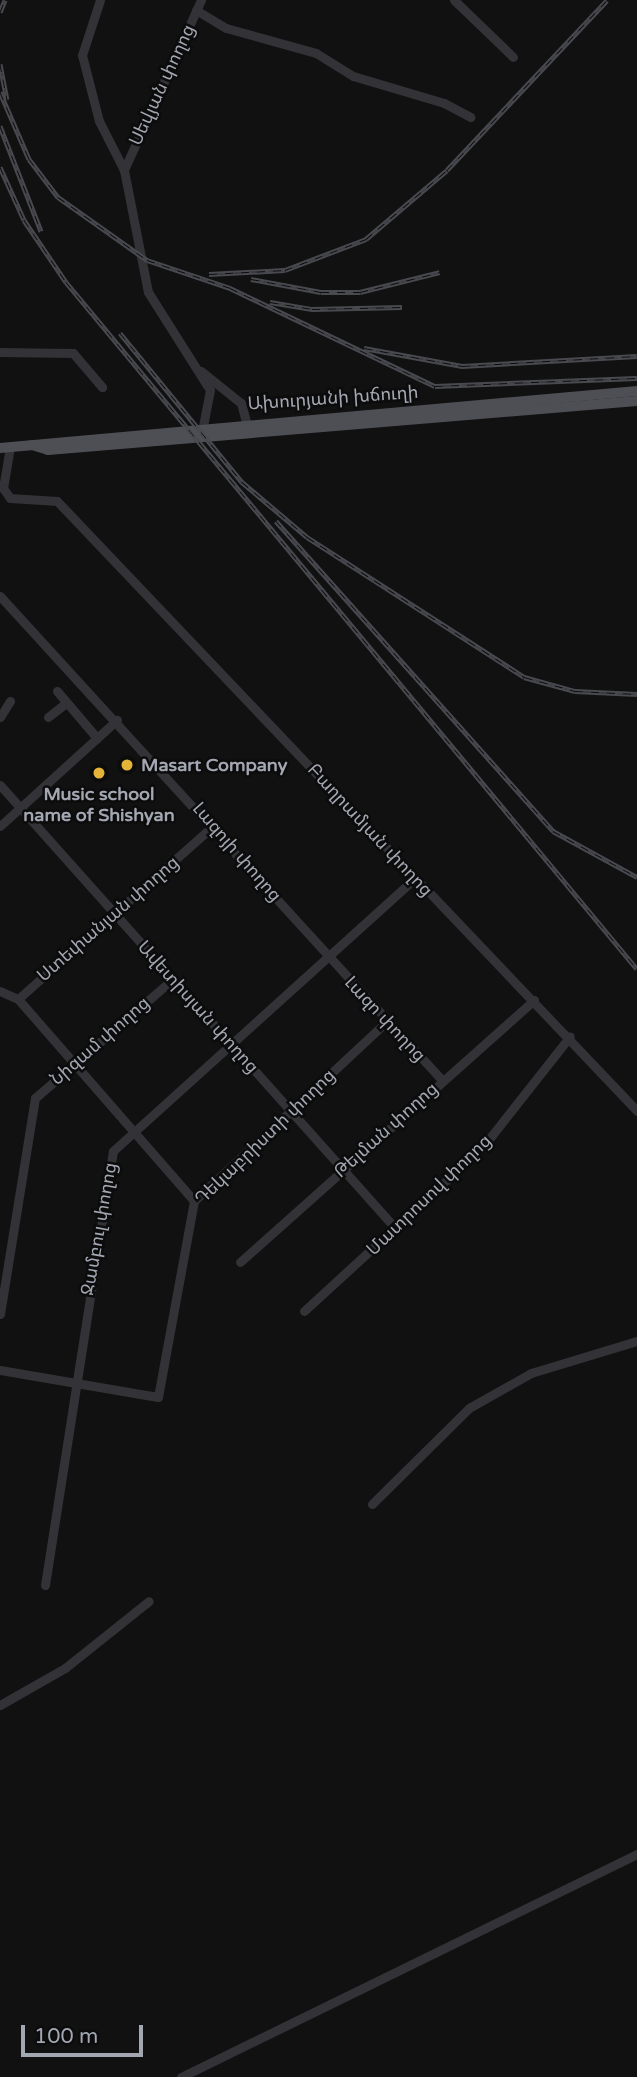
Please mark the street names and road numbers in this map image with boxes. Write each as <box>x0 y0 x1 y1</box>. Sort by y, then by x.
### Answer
street label: Սեվյան փողոց <box>124 21 200 149</box>
street label: Ախուրյանի խճուղի <box>247 381 419 415</box>
street label: Բաղրամյան փողոց <box>303 759 437 901</box>
street label: Լազոյի փողոց <box>188 798 286 906</box>
street label: Ստեփանյան փողոց <box>33 852 183 986</box>
street label: Ավետիսյան փողոց <box>133 936 263 1078</box>
street label: Լազո փողոց <box>340 972 430 1066</box>
street label: Նիզամ փողոց <box>46 992 154 1090</box>
street label: Դեկաբրիստի փողոց <box>190 1065 340 1209</box>
street label: Թելման փողոց <box>330 1078 442 1182</box>
street label: Մատրոսով փողոց <box>362 1130 496 1260</box>
street label: Ջամբուլ փողոց <box>77 1161 121 1297</box>

